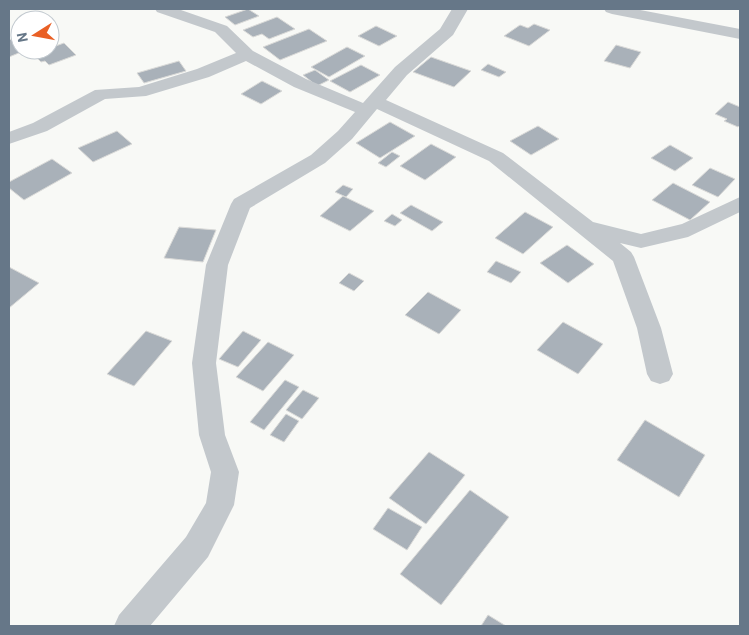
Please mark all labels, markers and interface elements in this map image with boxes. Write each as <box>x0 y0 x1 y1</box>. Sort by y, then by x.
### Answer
north arrow <box>10 10 60 60</box>
text: N <box>13 31 31 44</box>

